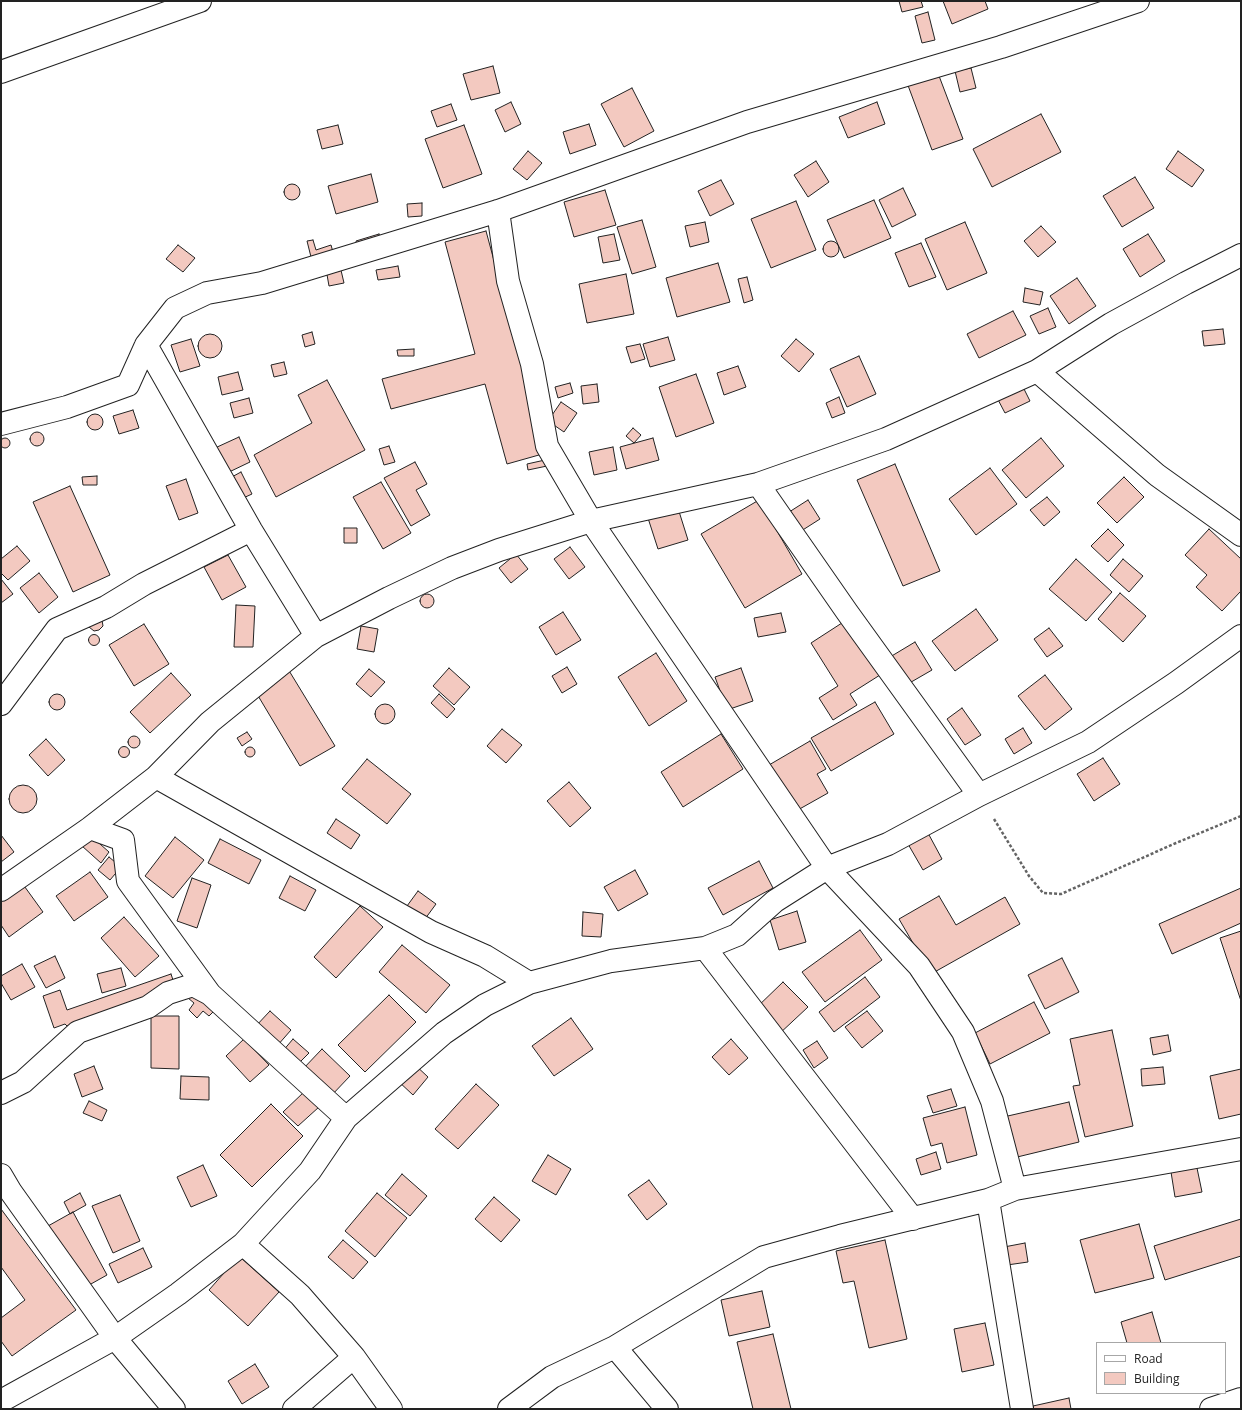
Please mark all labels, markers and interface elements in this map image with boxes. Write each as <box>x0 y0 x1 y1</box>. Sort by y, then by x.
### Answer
legend <box>1096 1342 1226 1394</box>
text: Road <box>1134 1350 1163 1367</box>
text: Building <box>1134 1370 1179 1387</box>

